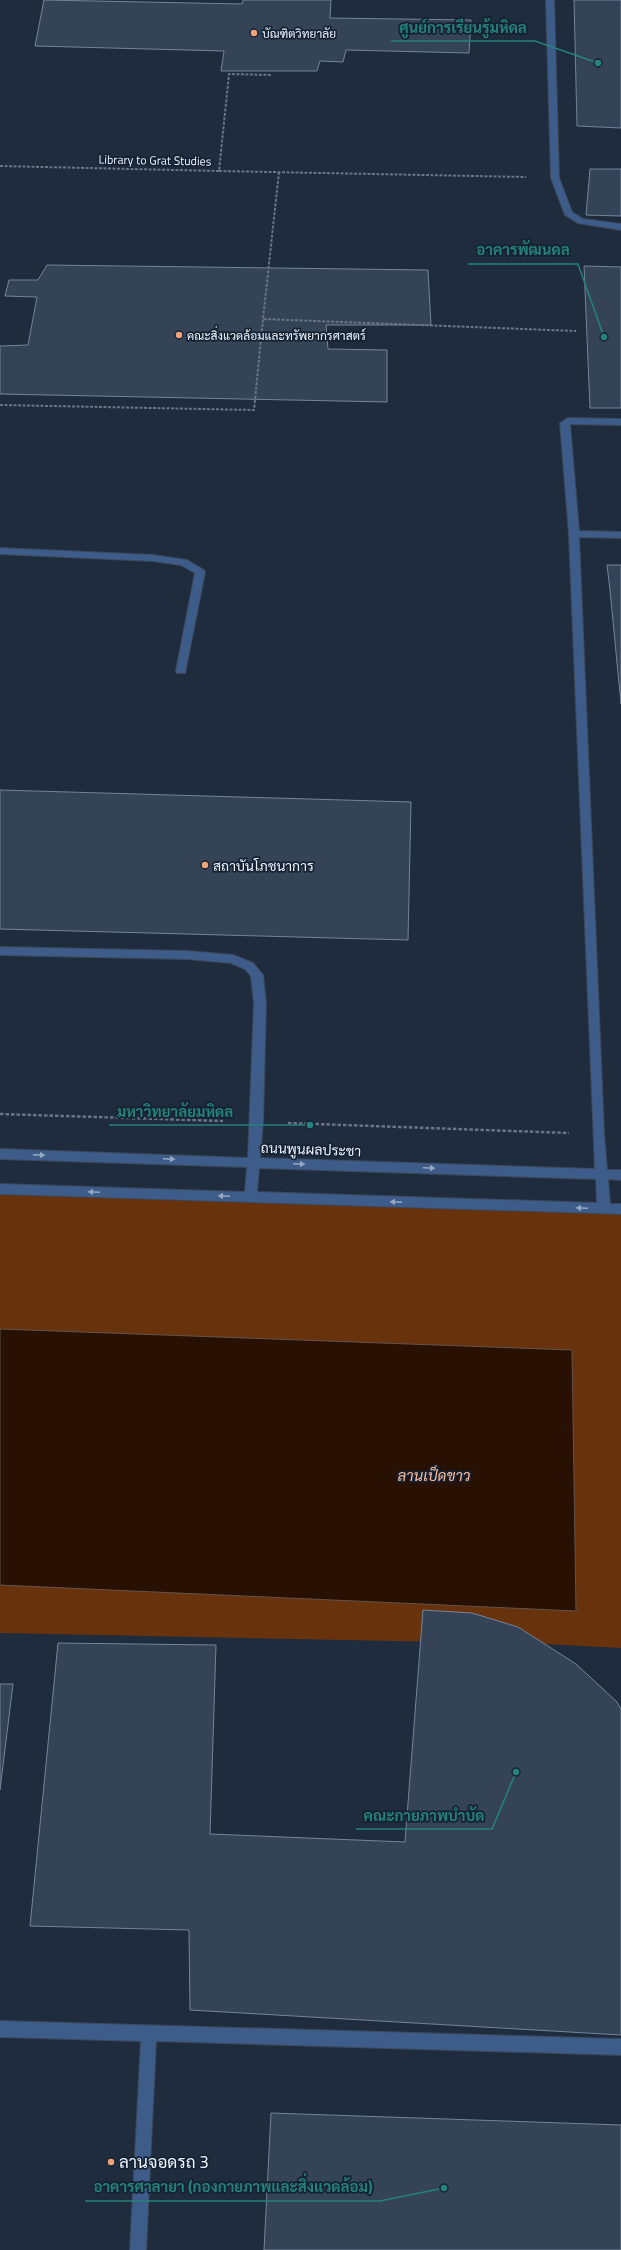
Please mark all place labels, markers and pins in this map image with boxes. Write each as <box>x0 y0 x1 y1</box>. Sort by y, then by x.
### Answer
callout: ศูนย์การเรียนรู้มหิดล <box>391 14 535 41</box>
place label: บัณฑิตวิทยาลัย <box>262 24 336 43</box>
marker: บัณฑิตวิทยาลัย <box>249 28 259 38</box>
callout: อาคารพัฒนดล <box>468 237 578 264</box>
place label: คณะสิ่งแวดล้อมและทรัพยากรศาสตร์ <box>187 325 366 345</box>
marker: คณะสิ่งแวดล้อมและทรัพยากรศาสตร์ <box>174 330 184 340</box>
place label: สถาบันโภชนาการ <box>213 855 314 876</box>
marker: สถาบันโภชนาการ <box>200 860 210 870</box>
callout: มหาวิทยาลัยมหิดล <box>109 1098 241 1125</box>
callout: คณะกายภาพบำบัด <box>356 1802 492 1829</box>
place label: ลานจอดรถ 3 <box>119 2149 209 2175</box>
marker: ลานจอดรถ 3 <box>106 2157 116 2167</box>
callout: อาคารศาลายา (กองกายภาพและสิ่งแวดล้อม) <box>85 2174 380 2201</box>

